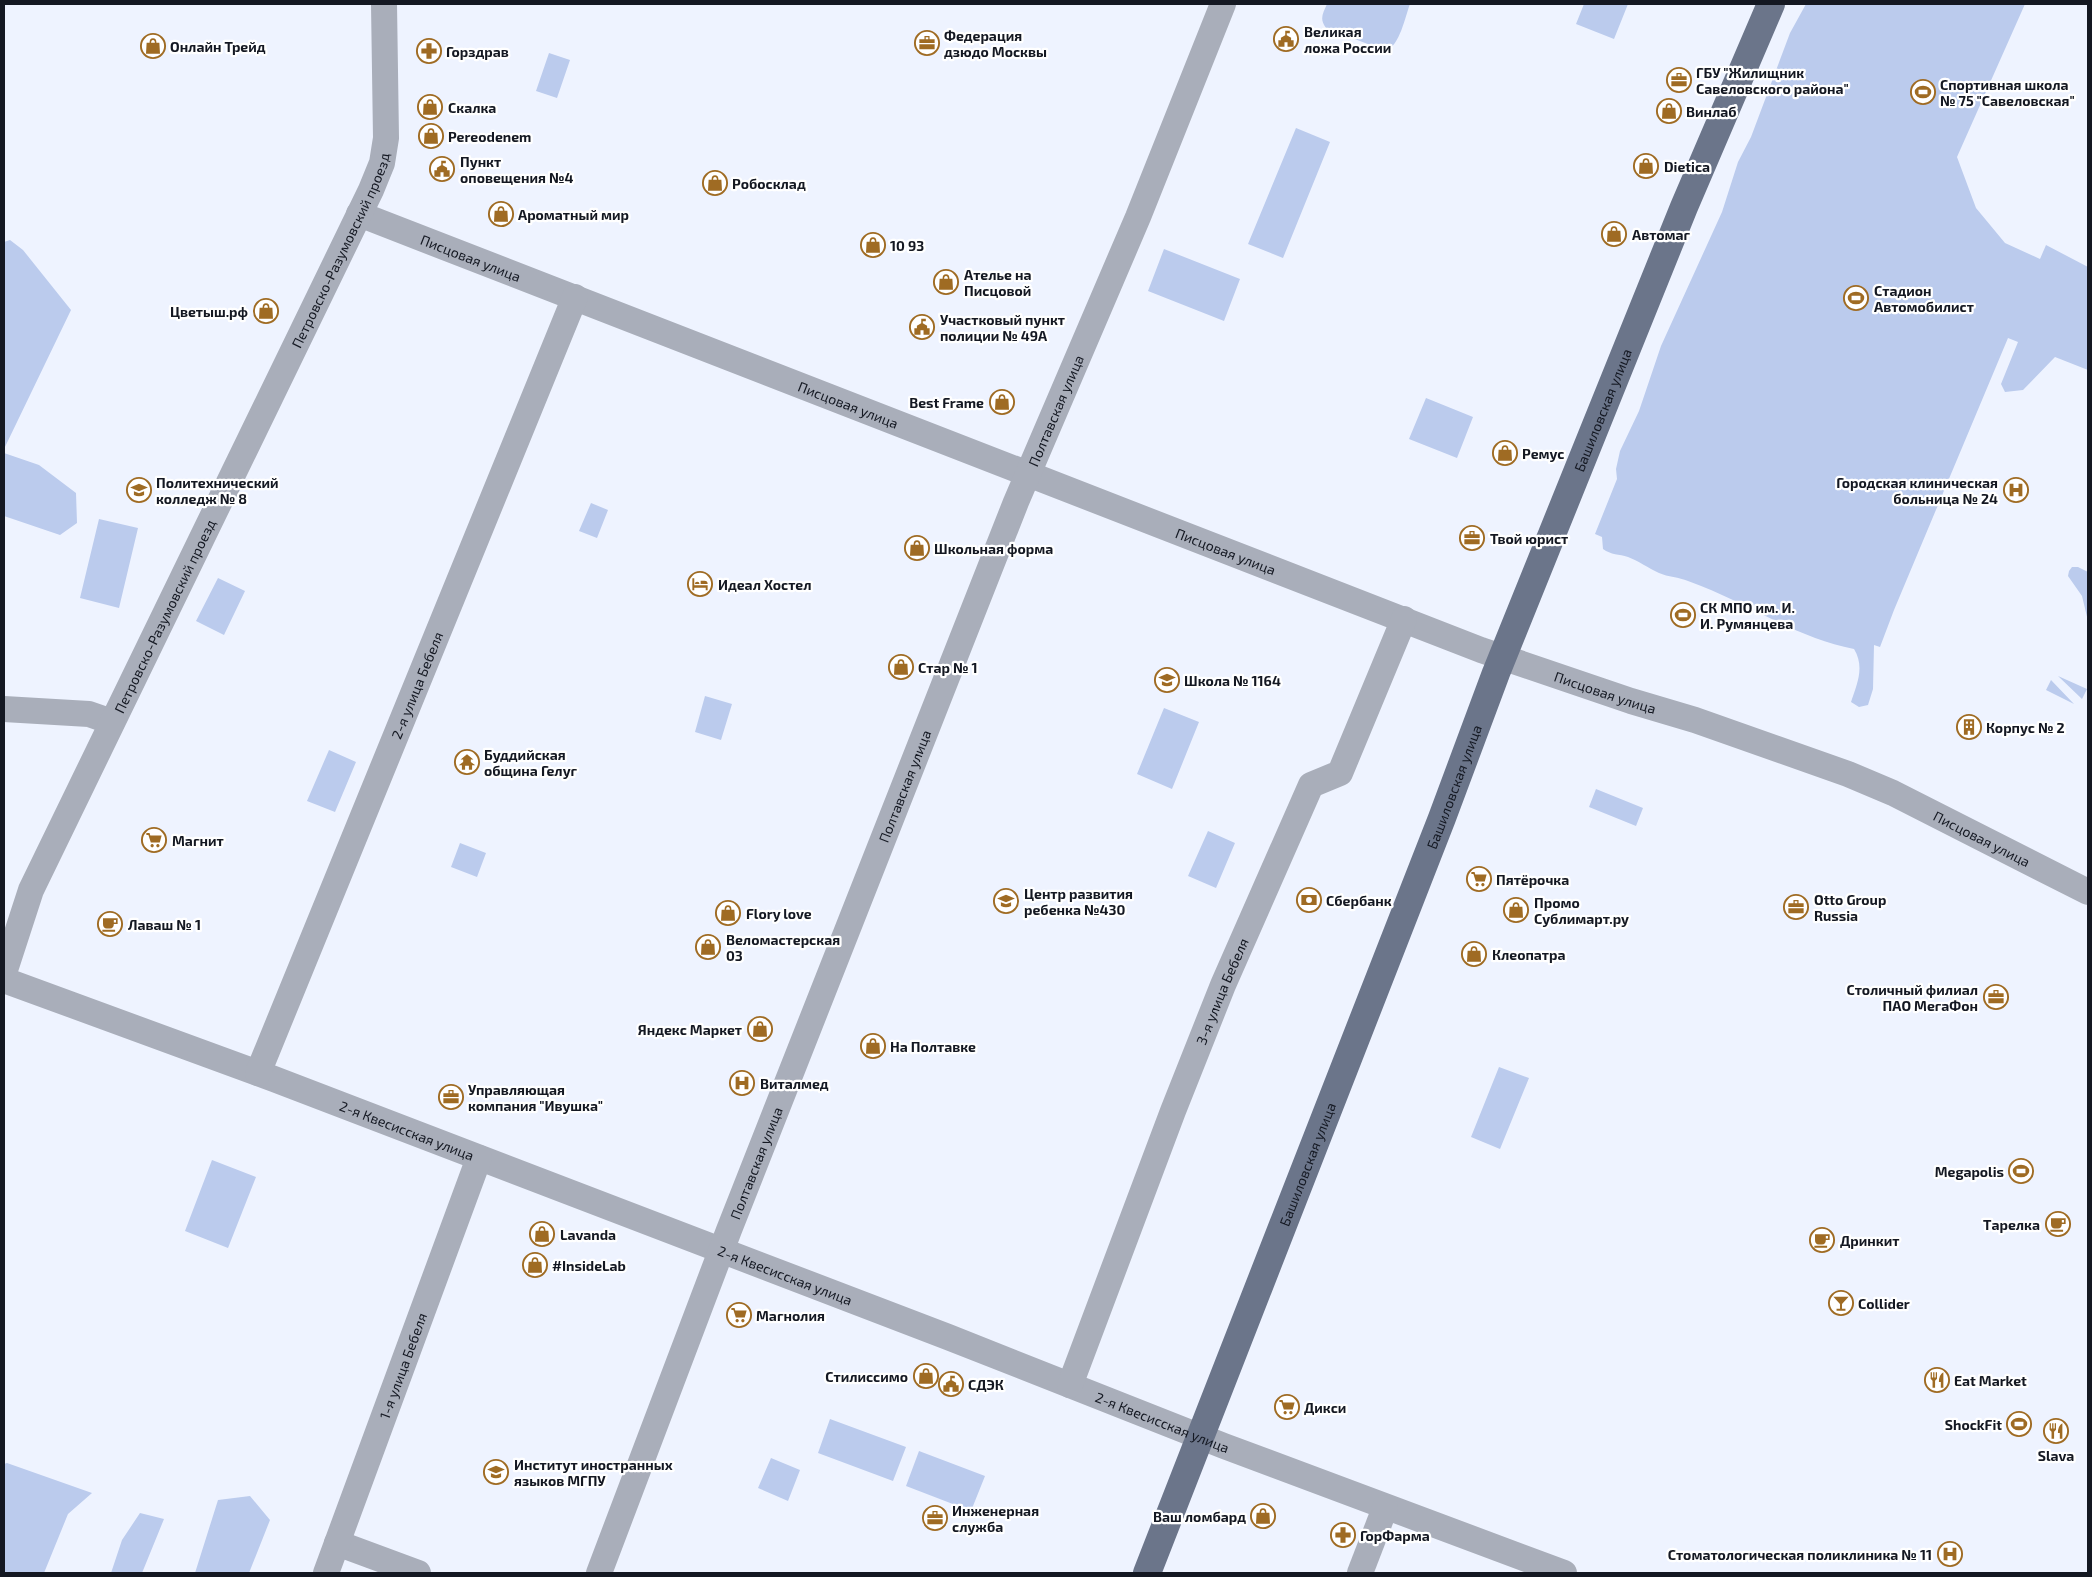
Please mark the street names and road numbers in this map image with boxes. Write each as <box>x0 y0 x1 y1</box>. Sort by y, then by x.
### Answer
street label: Петровско-Разумовский проезд <box>287 152 392 350</box>
street label: Писцовая улица <box>418 230 523 285</box>
street label: Башиловская улица <box>1570 346 1635 474</box>
street label: Полтавская улица <box>1024 352 1087 469</box>
street label: Писцовая улица <box>796 377 901 431</box>
street label: Петровско-Разумовский проезд <box>110 516 218 716</box>
street label: Писцовая улица <box>1173 524 1278 578</box>
street label: 2-я улица Бебеля <box>387 629 446 741</box>
street label: Писцовая улица <box>1552 667 1658 717</box>
street label: Башиловская улица <box>1422 722 1485 851</box>
street label: Полтавская улица <box>874 727 934 845</box>
street label: Писцовая улица <box>1931 807 2033 870</box>
street label: 3-я улица Бебеля <box>1192 935 1251 1047</box>
street label: 2-я Квесисская улица <box>337 1096 477 1163</box>
street label: Башиловская улица <box>1275 1100 1339 1228</box>
street label: Полтавская улица <box>726 1104 785 1222</box>
street label: 2-я Квесисская улица <box>716 1241 855 1308</box>
street label: 1-я улица Бебеля <box>375 1310 430 1421</box>
street label: 2-я Квесисская улица <box>1093 1388 1232 1456</box>

